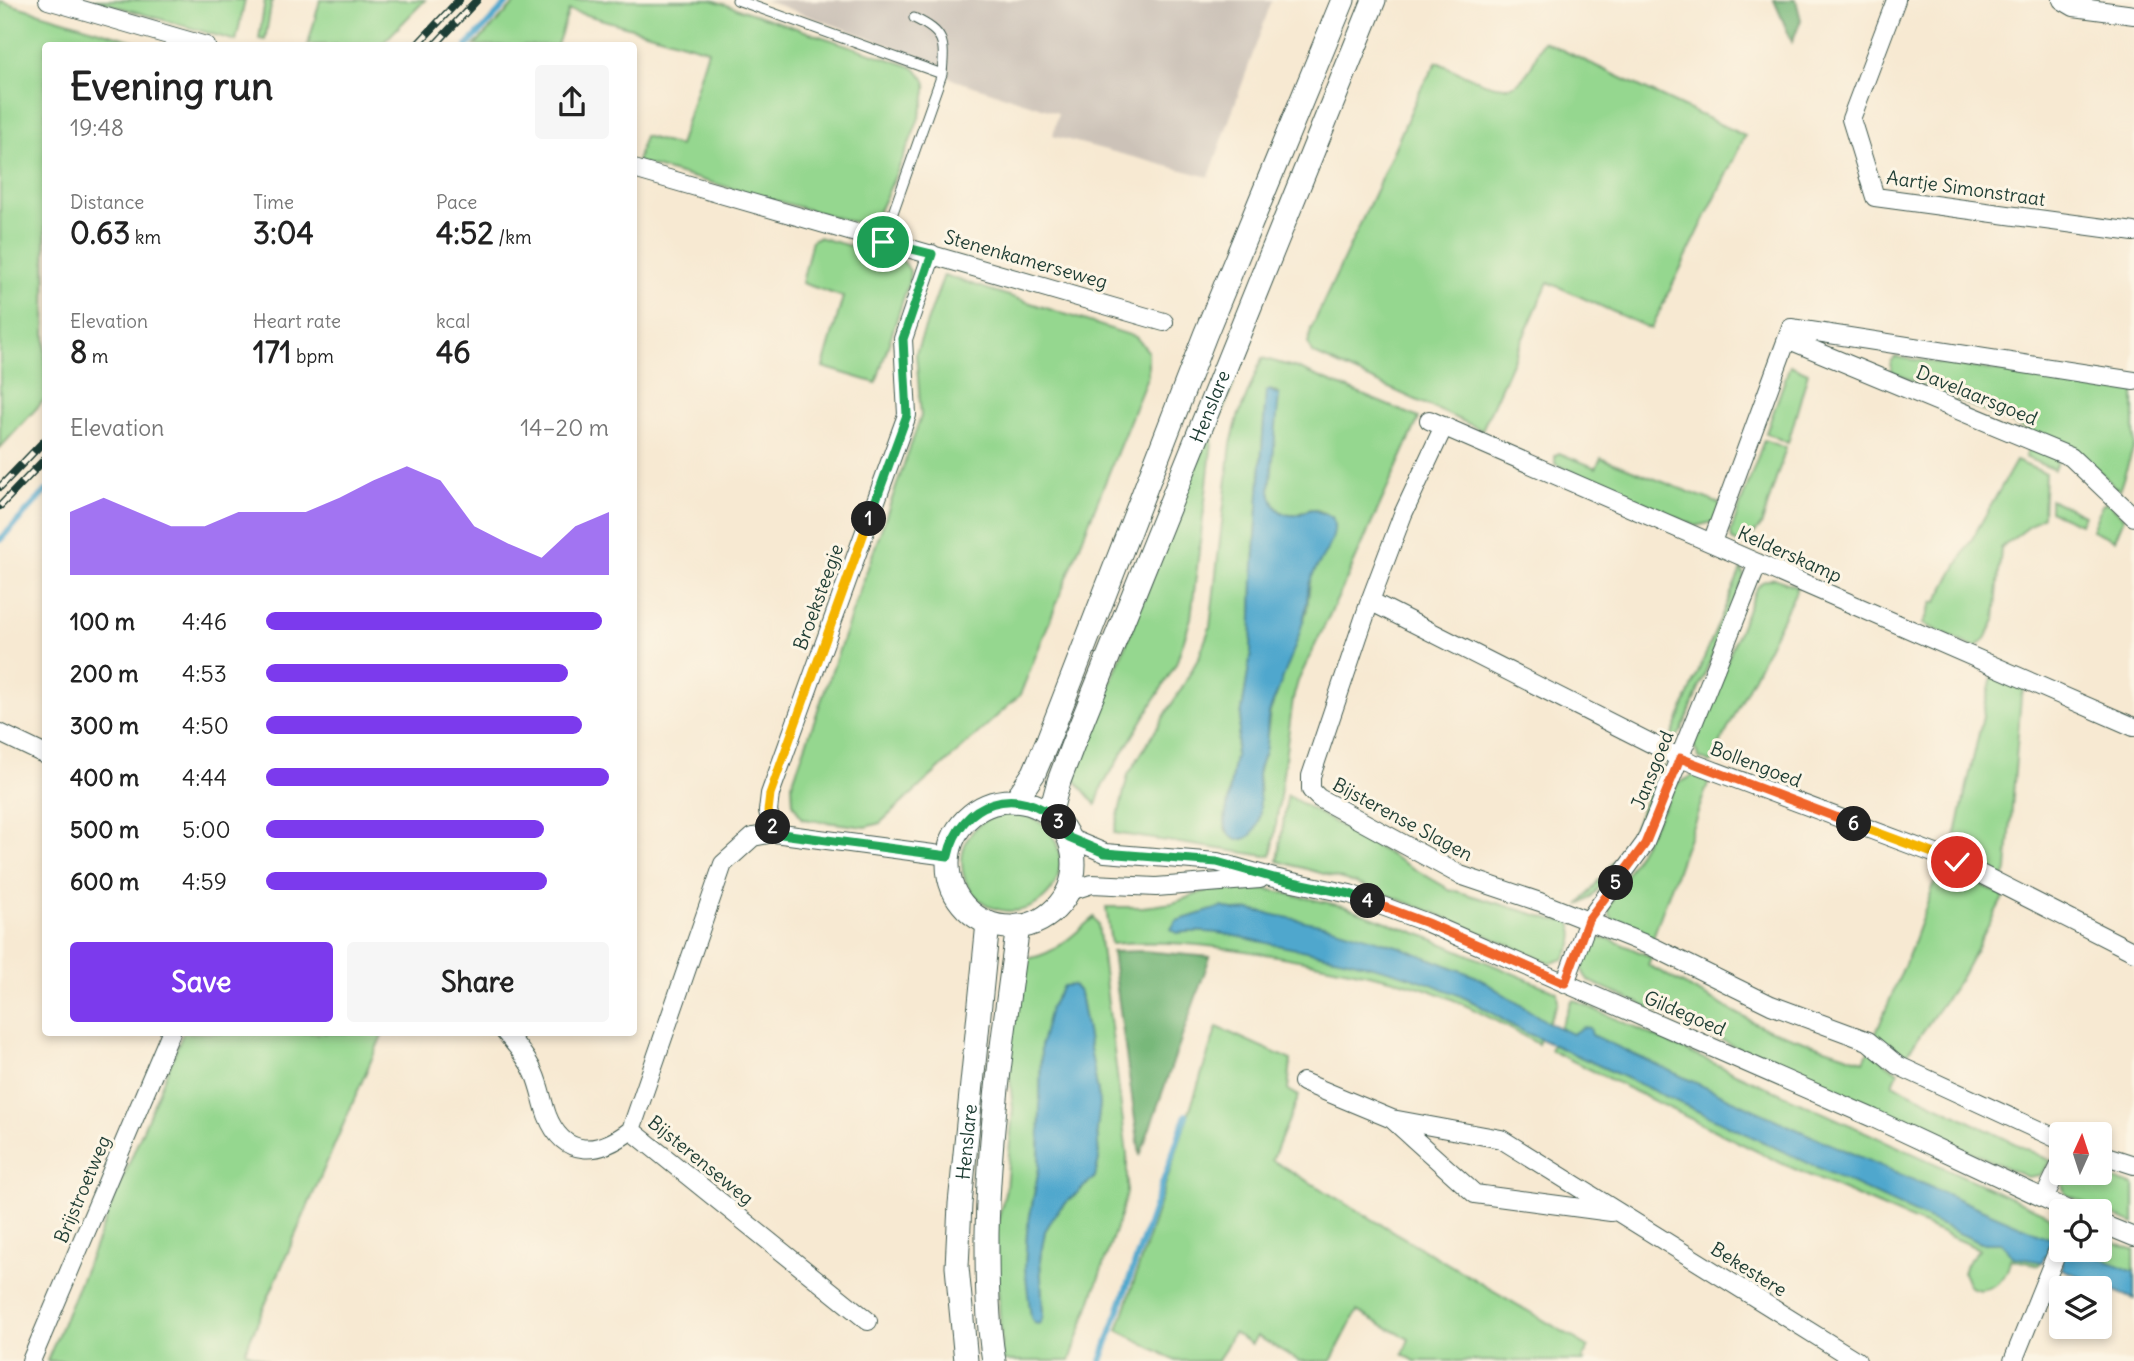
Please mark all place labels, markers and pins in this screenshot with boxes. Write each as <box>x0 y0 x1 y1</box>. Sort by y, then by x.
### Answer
pin <box>853 212 913 272</box>
pin: 1 <box>852 502 886 536</box>
pin: 3 <box>1042 804 1076 840</box>
pin: 6 <box>1836 806 1871 842</box>
pin: 2 <box>756 810 790 844</box>
pin <box>1927 832 1987 892</box>
pin: 5 <box>1598 866 1634 900</box>
pin: 4 <box>1350 884 1386 918</box>

